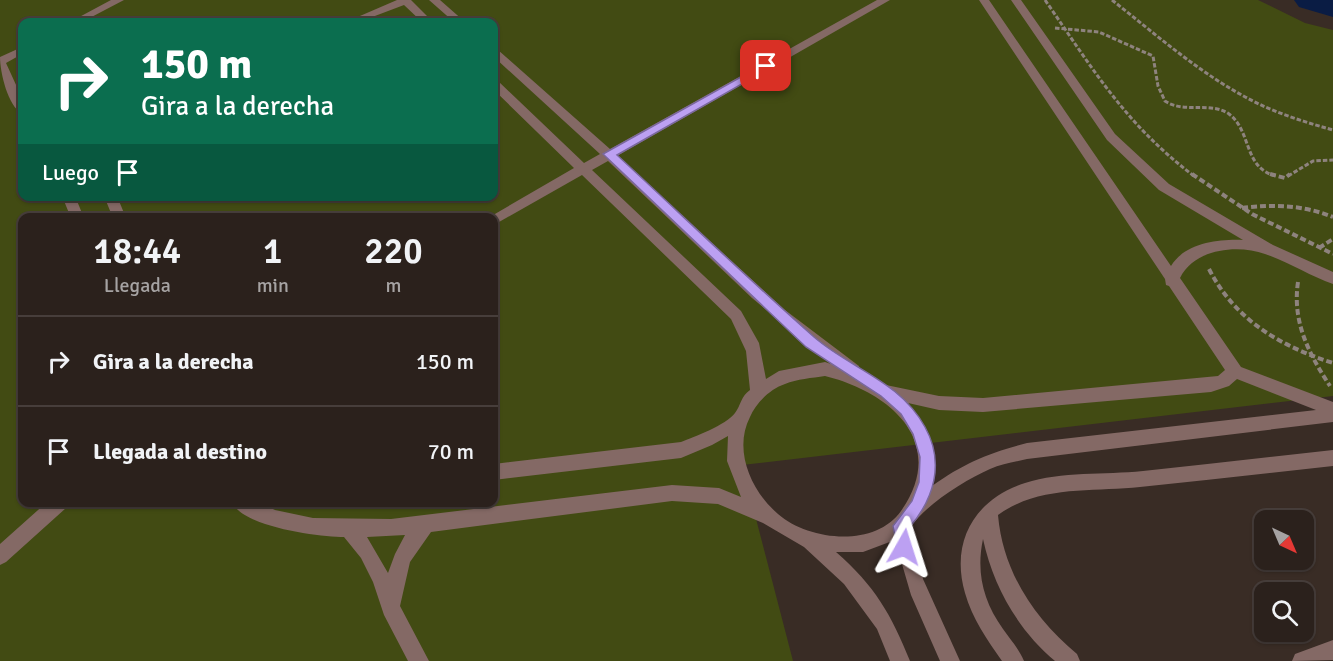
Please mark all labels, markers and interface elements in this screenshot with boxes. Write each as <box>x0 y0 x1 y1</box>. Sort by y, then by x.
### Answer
text: 150 m <box>141 39 252 90</box>
pin <box>740 40 791 91</box>
icon: right <box>42 42 120 120</box>
icon: arrive <box>749 49 782 82</box>
text: Gira a la derecha <box>141 90 334 123</box>
icon: arrive <box>111 156 144 189</box>
text: Luego <box>42 159 99 186</box>
text: 18:44 <box>93 229 181 274</box>
text: 1 <box>263 229 283 274</box>
text: 220 <box>364 229 423 274</box>
text: Llegada <box>104 273 171 298</box>
text: min <box>257 273 289 298</box>
text: m <box>385 273 401 298</box>
icon: right <box>42 345 75 378</box>
text: Gira a la derecha <box>93 348 254 375</box>
text: 150 m <box>416 348 474 375</box>
icon: arrive <box>42 435 75 468</box>
text: Llegada al destino <box>93 438 267 465</box>
text: 70 m <box>428 438 474 465</box>
north arrow <box>1254 510 1314 570</box>
map controls <box>1254 510 1314 642</box>
position arrow <box>872 515 936 579</box>
button: search <box>1254 582 1314 642</box>

